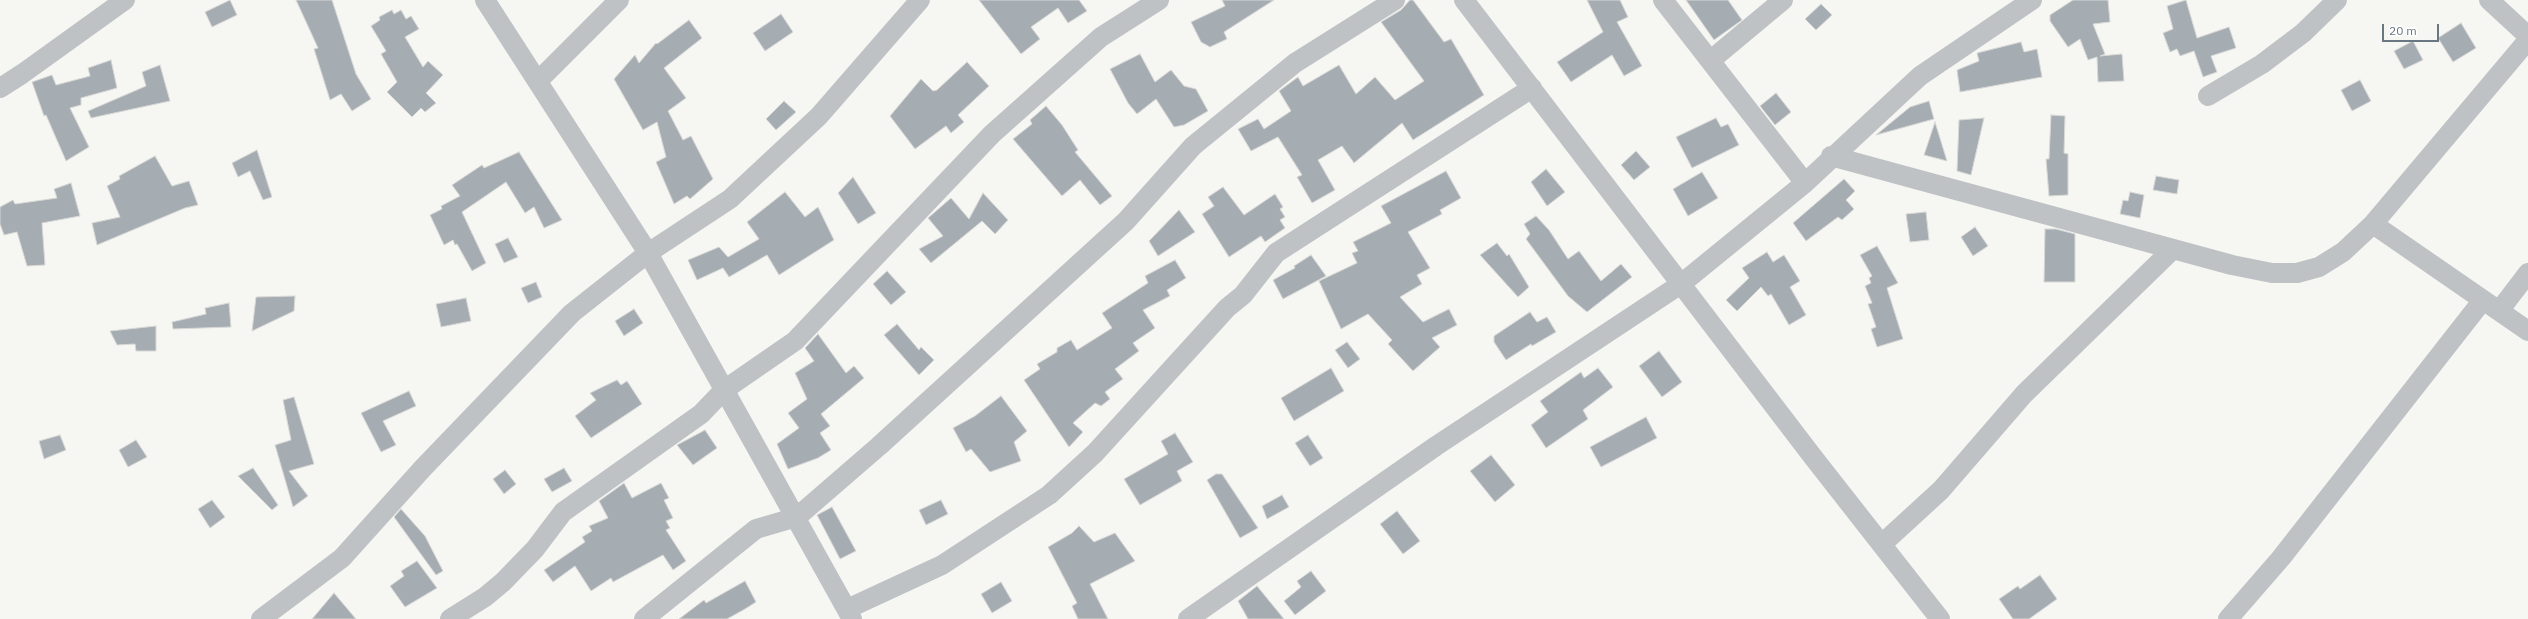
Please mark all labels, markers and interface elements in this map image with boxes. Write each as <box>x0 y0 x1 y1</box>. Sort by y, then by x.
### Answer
scale bar <box>2384 16 2441 42</box>
text: 20 m <box>2389 23 2417 38</box>

